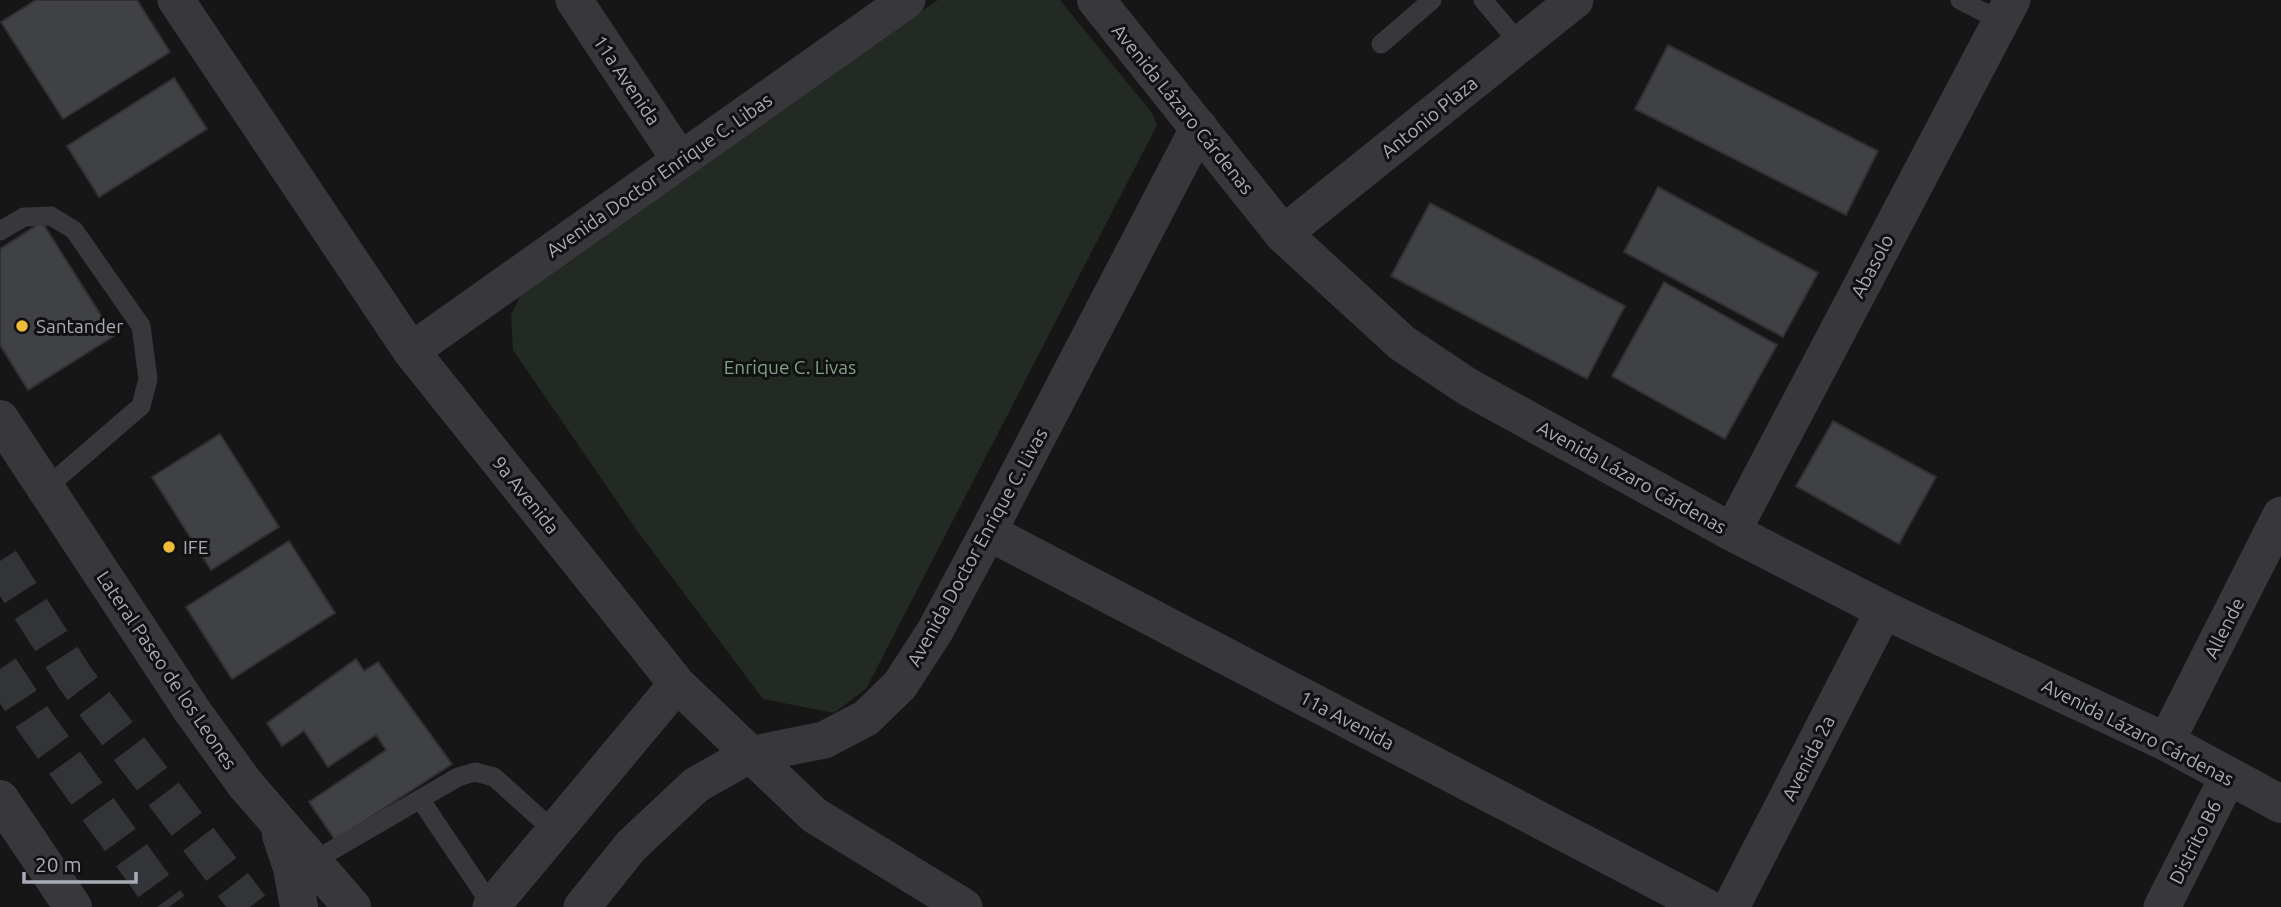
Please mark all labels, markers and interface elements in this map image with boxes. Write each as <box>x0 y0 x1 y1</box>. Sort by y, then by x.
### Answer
street label: Avenida Lázaro Cárdenas <box>1108 20 1258 198</box>
street label: 11a Avenida <box>589 31 665 129</box>
street label: Antonio Plaza <box>1376 72 1482 162</box>
street label: Avenida Doctor Enrique C. Libas <box>542 88 776 262</box>
street label: Abasolo <box>1846 231 1898 301</box>
place label: Santander <box>36 315 123 337</box>
marker: Santander <box>14 318 30 334</box>
park label: Enrique C. Livas <box>724 356 856 378</box>
street label: Avenida Lázaro Cárdenas <box>1534 416 1730 538</box>
street label: Avenida Doctor Enrique C. Livas <box>902 424 1052 670</box>
street label: 9a Avenida <box>488 452 564 538</box>
place label: IFE <box>183 536 209 558</box>
marker: IFE <box>161 539 177 555</box>
street label: Lateral Paseo de los Leones <box>92 567 242 773</box>
street label: Allende <box>2199 594 2249 662</box>
street label: Avenida Lázaro Cárdenas <box>2038 674 2238 790</box>
street label: 11a Avenida <box>1296 686 1398 754</box>
street label: Avenida 2a <box>1777 712 1839 804</box>
street label: Distrito B6 <box>2164 796 2226 888</box>
scale bar <box>24 841 136 885</box>
text: 20 m <box>35 852 82 876</box>

